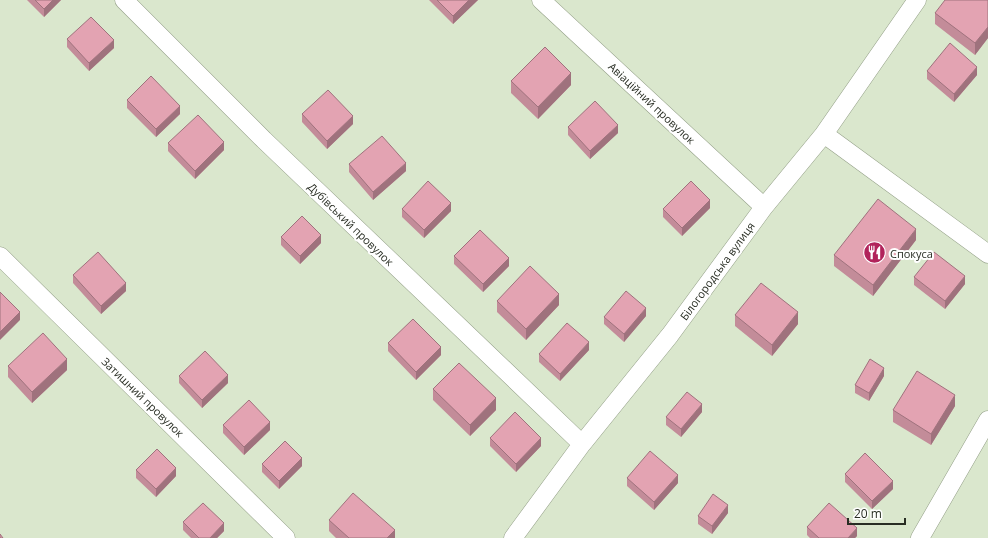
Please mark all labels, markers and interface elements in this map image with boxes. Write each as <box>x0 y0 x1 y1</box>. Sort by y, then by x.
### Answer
street label: Авіаційний провулок <box>605 59 699 147</box>
street label: Дубівський провулок <box>305 179 397 269</box>
street label: Білогородська вулиця <box>676 219 758 323</box>
restaurant icon: Спокуса <box>862 240 888 266</box>
place label: Спокуса <box>890 246 933 261</box>
street label: Затишний провулок <box>99 354 188 440</box>
scale bar <box>848 500 905 526</box>
text: 20 m <box>854 505 882 522</box>

